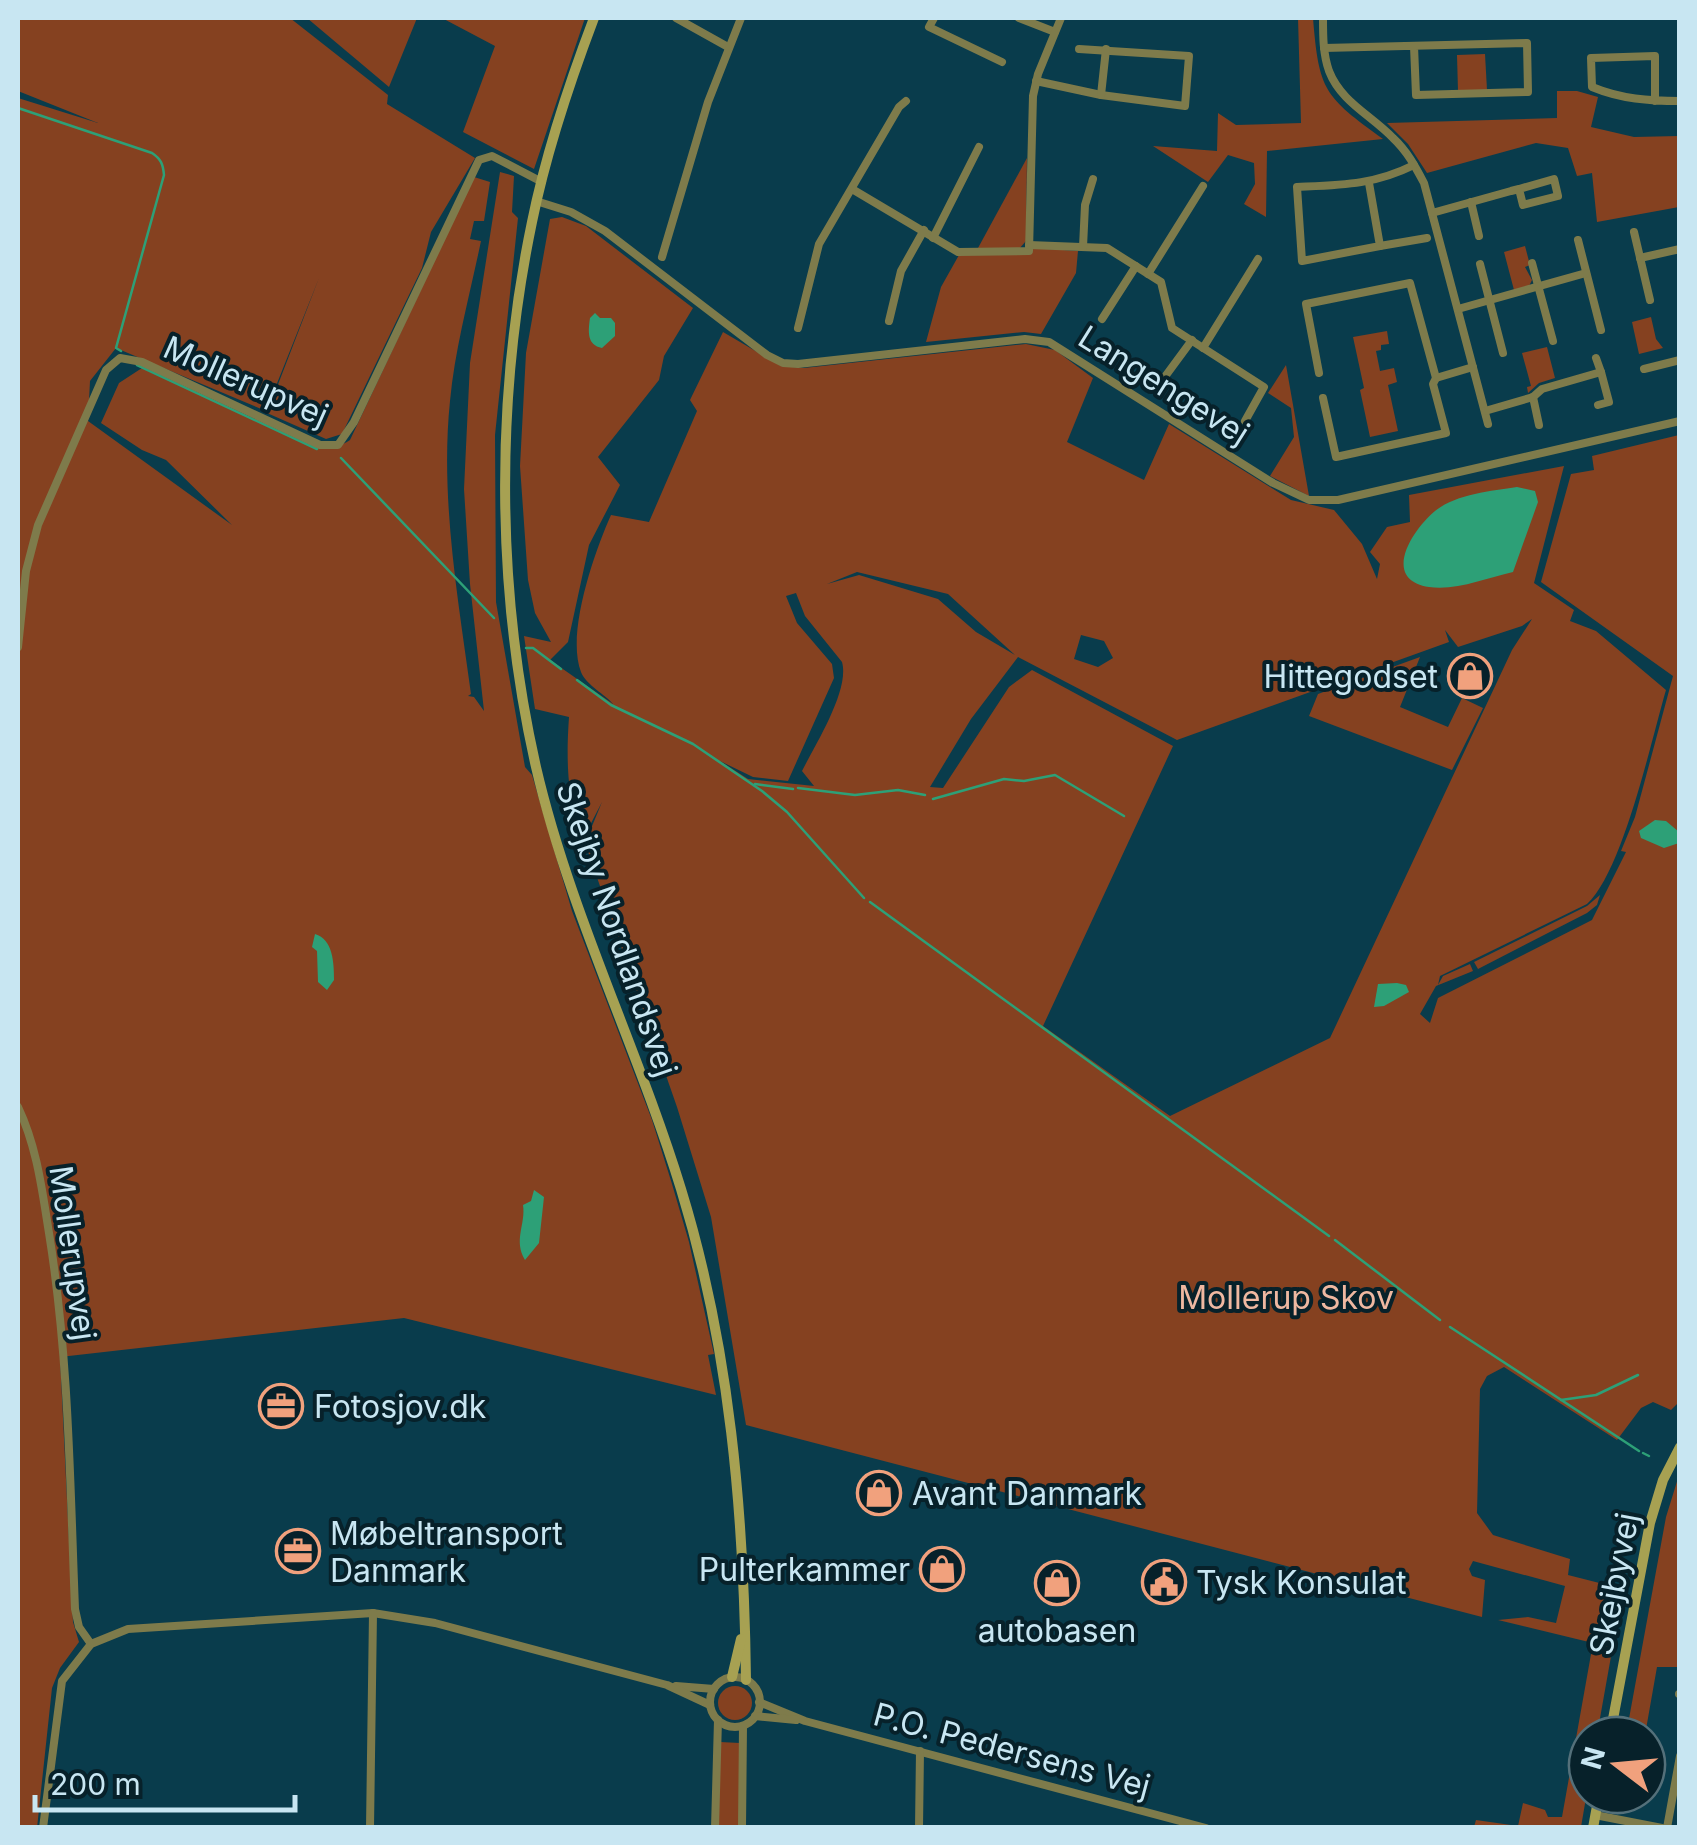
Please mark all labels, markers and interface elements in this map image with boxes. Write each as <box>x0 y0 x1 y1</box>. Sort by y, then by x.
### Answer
street label: Langengevej <box>1072 317 1256 453</box>
street label: Mollerupvej <box>158 327 334 435</box>
shop icon: Hittegodset <box>1447 653 1493 699</box>
place label: Hittegodset <box>1264 657 1438 696</box>
street label: Skejby Nordlandsvej <box>548 777 686 1081</box>
street label: Mollerupvej <box>41 1163 105 1343</box>
park label: Mollerup Skov <box>1178 1278 1394 1317</box>
office icon: Fotosjov.dk <box>258 1383 304 1429</box>
place label: Fotosjov.dk <box>314 1387 487 1426</box>
shop icon: Avant Danmark <box>856 1470 902 1516</box>
place label: Avant Danmark <box>912 1474 1143 1513</box>
street label: Skejbyvej <box>1581 1509 1647 1659</box>
place label: Møbeltransport Danmark <box>330 1514 563 1590</box>
office icon: Møbeltransport Danmark <box>275 1528 321 1574</box>
shop icon: Pulterkammer <box>919 1546 965 1592</box>
place label: Pulterkammer <box>699 1550 910 1589</box>
public building icon: Tysk Konsulat <box>1141 1559 1187 1605</box>
shop icon: autobasen <box>1034 1560 1080 1606</box>
place label: Tysk Konsulat <box>1196 1563 1406 1602</box>
place label: autobasen <box>978 1611 1136 1650</box>
street label: P.O. Pedersens Vej <box>869 1694 1155 1806</box>
north arrow <box>1567 1715 1667 1815</box>
text: N <box>1574 1743 1612 1773</box>
scale bar <box>35 1750 295 1812</box>
text: 200 m <box>50 1766 141 1802</box>

